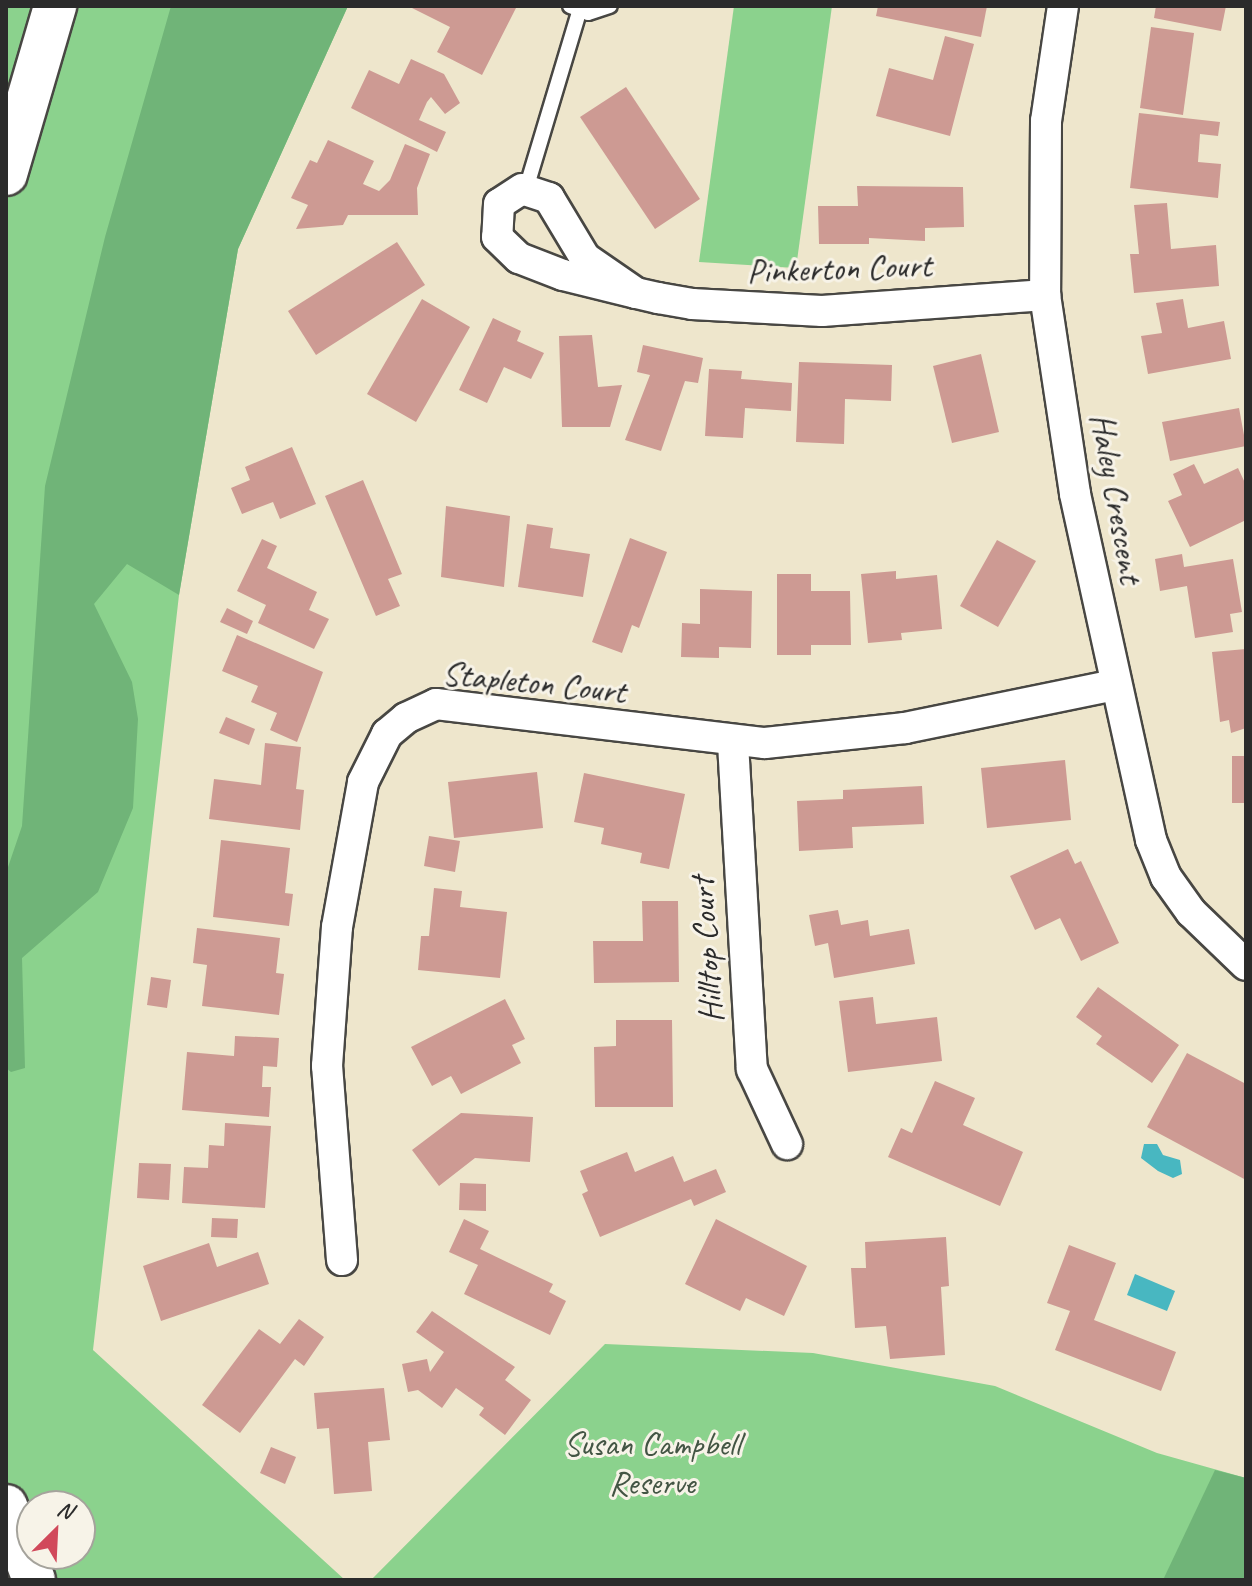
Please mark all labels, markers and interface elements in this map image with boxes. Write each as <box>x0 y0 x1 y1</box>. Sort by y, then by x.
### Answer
street label: Pinkerton Court <box>746 244 932 292</box>
street label: Haley Crescent <box>1082 410 1152 586</box>
street label: Stapleton Court <box>440 652 628 712</box>
street label: Hilltop Court <box>681 876 731 1024</box>
park label: Susan Campbell Reserve <box>563 1423 741 1502</box>
north arrow <box>16 1490 96 1570</box>
text: N <box>53 1494 77 1525</box>

